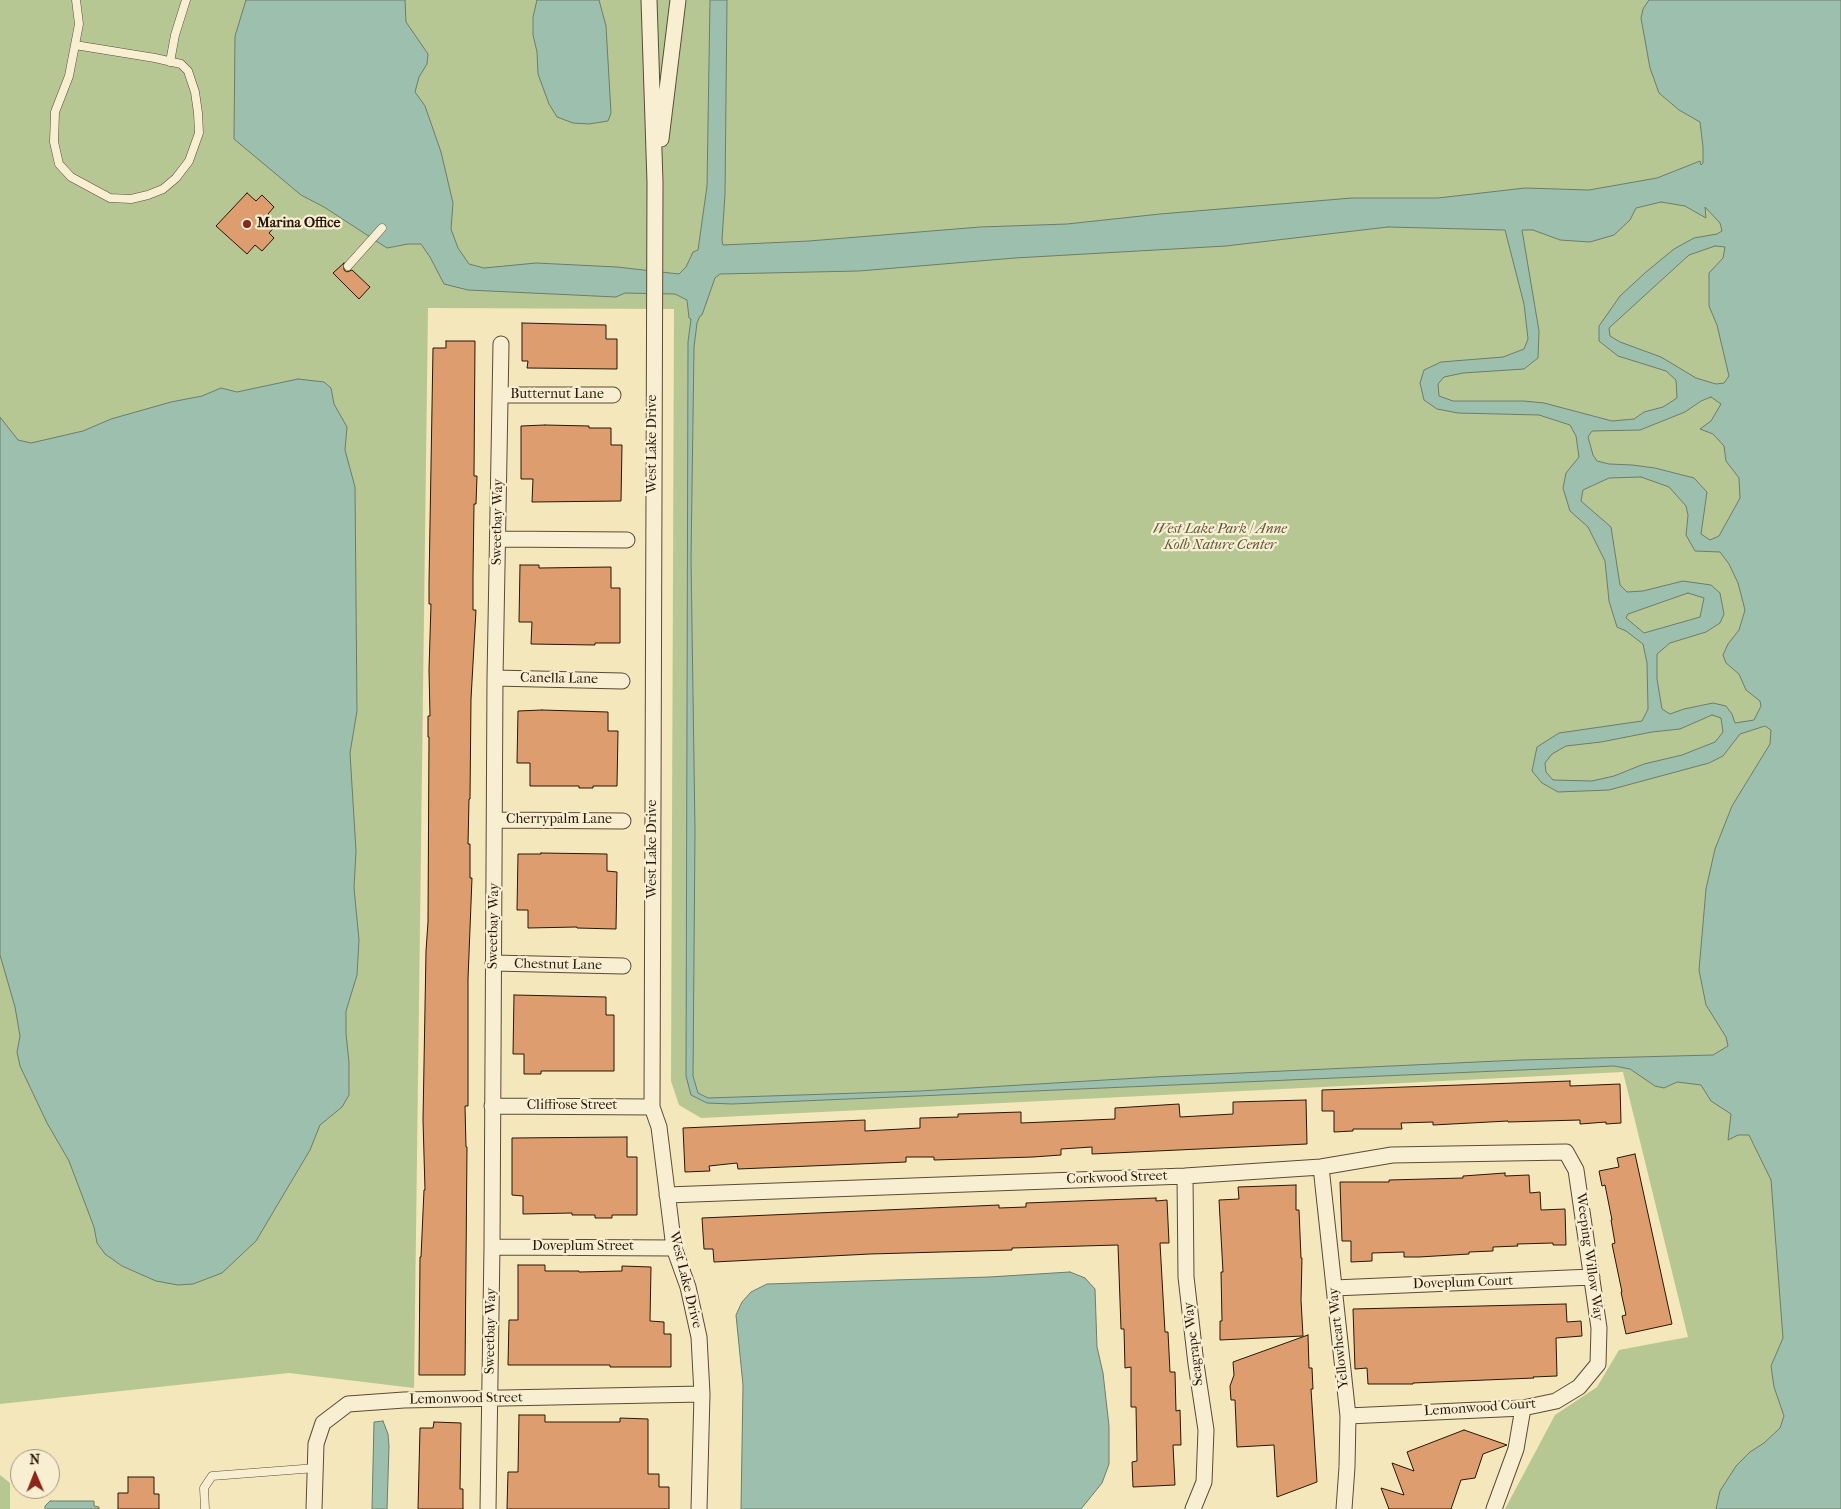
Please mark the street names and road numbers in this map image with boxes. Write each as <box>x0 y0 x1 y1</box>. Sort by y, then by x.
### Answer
street label: Butternut Lane <box>510 387 604 403</box>
street label: West Lake Drive <box>645 395 661 493</box>
street label: Sweetbay Way <box>489 479 507 565</box>
street label: Canella Lane <box>520 670 598 688</box>
street label: West Lake Drive <box>645 800 661 898</box>
street label: Cherrypalm Lane <box>506 812 612 828</box>
street label: Sweetbay Way <box>485 883 503 969</box>
street label: Chestnut Lane <box>514 956 602 974</box>
street label: Cliffrose Street <box>527 1098 617 1114</box>
street label: Corkwood Street <box>1066 1168 1168 1188</box>
street label: Weeping Willow Way <box>1572 1192 1606 1322</box>
street label: West Lake Drive <box>665 1230 705 1330</box>
street label: Doveplum Street <box>532 1239 634 1255</box>
street label: Doveplum Court <box>1413 1273 1513 1293</box>
street label: Yellowheart Way <box>1325 1287 1353 1389</box>
street label: Sweetbay Way <box>482 1288 500 1374</box>
street label: Seagrape Way <box>1181 1301 1207 1387</box>
street label: Lemonwood Street <box>409 1390 523 1408</box>
street label: Lemonwood Court <box>1423 1396 1537 1420</box>

